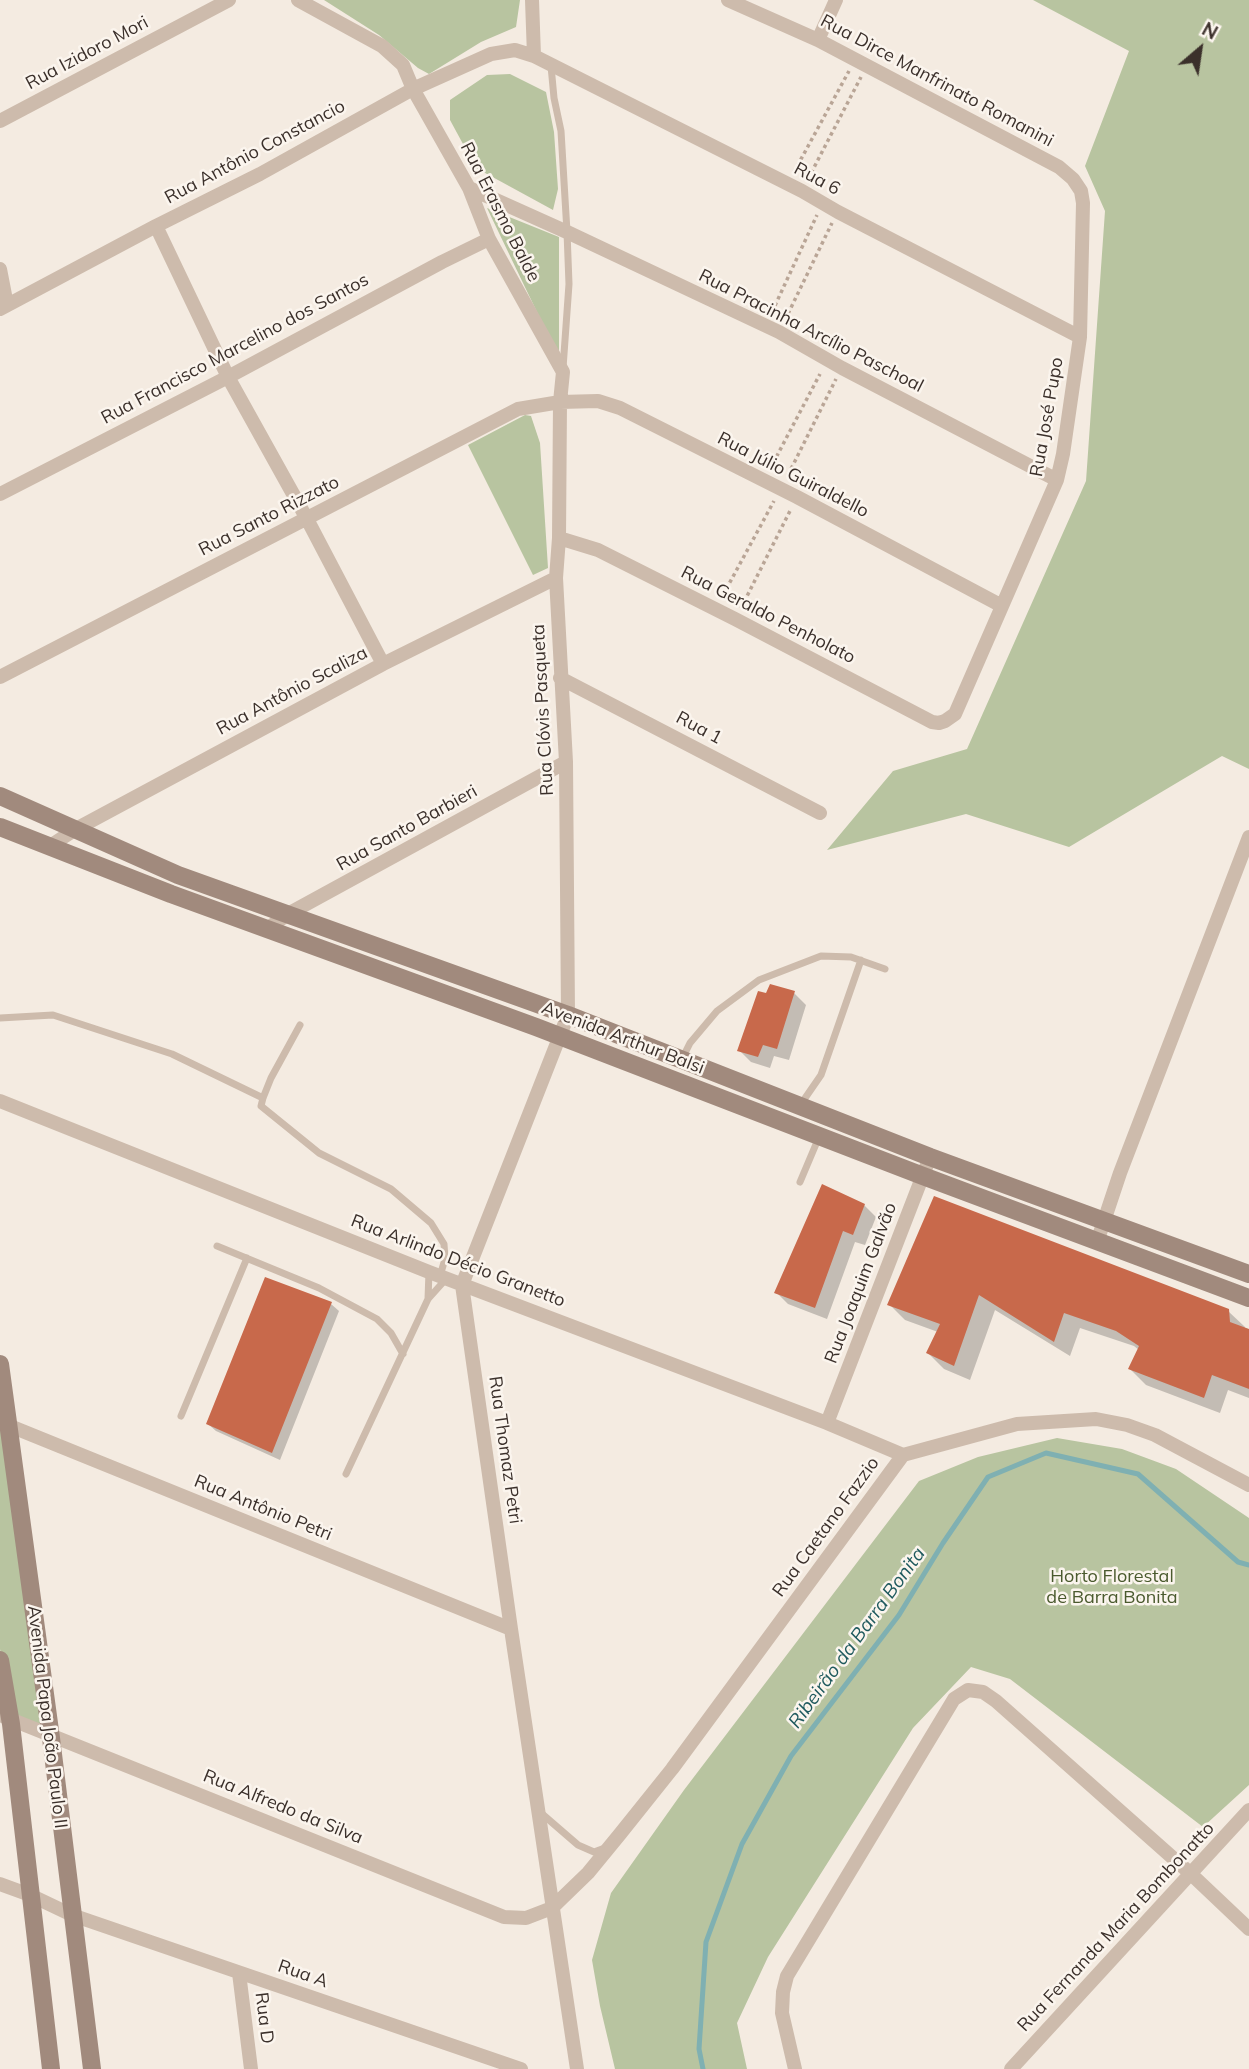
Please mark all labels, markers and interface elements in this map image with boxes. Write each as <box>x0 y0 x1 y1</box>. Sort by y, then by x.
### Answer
street label: Rua Dirce Manfrinato Romanini <box>817 10 1057 152</box>
street label: Rua Izidoro Mori <box>22 12 152 94</box>
north arrow <box>1165 14 1235 84</box>
text: N <box>1198 17 1222 45</box>
street label: Rua Antônio Constancio <box>161 95 349 209</box>
street label: Rua Erasmo Balde <box>455 139 545 285</box>
street label: Rua 6 <box>790 158 844 200</box>
street label: Rua Pracinha Arcílio Paschoal <box>695 265 927 397</box>
street label: Rua Francisco Marcelino dos Santos <box>98 269 372 429</box>
street label: Rua José Pupo <box>1026 356 1068 478</box>
street label: Rua Júlio Guiraldello <box>714 427 872 523</box>
street label: Rua Santo Rizzato <box>195 471 343 561</box>
street label: Rua Geraldo Penholato <box>677 562 859 668</box>
street label: Rua Clóvis Pasqueta <box>528 624 558 796</box>
street label: Rua Antônio Scaliza <box>213 642 371 740</box>
street label: Rua 1 <box>672 707 726 749</box>
street label: Rua Santo Barbieri <box>333 780 481 876</box>
street label: Avenida Arthur Balsi <box>539 997 707 1079</box>
street label: Rua Joaquim Galvão <box>820 1200 902 1366</box>
street label: Rua Arlindo Décio Granetto <box>348 1210 568 1312</box>
street label: Rua Thomaz Petri <box>484 1375 526 1525</box>
street label: Rua Caetano Fazzio <box>768 1453 884 1601</box>
street label: Rua Antônio Petri <box>191 1471 335 1545</box>
water label: Ribeirão da Barra Bonita <box>784 1543 930 1733</box>
park label: Horto Florestal de Barra Bonita <box>1046 1566 1178 1608</box>
street label: Avenida Papa João Paulo II <box>23 1604 71 1830</box>
street label: Rua Alfredo da Silva <box>200 1765 366 1849</box>
street label: Rua Fernanda Maria Bombonatto <box>1013 1818 1219 2036</box>
street label: Rua A <box>275 1955 331 1993</box>
street label: Rua D <box>250 1991 278 2045</box>

